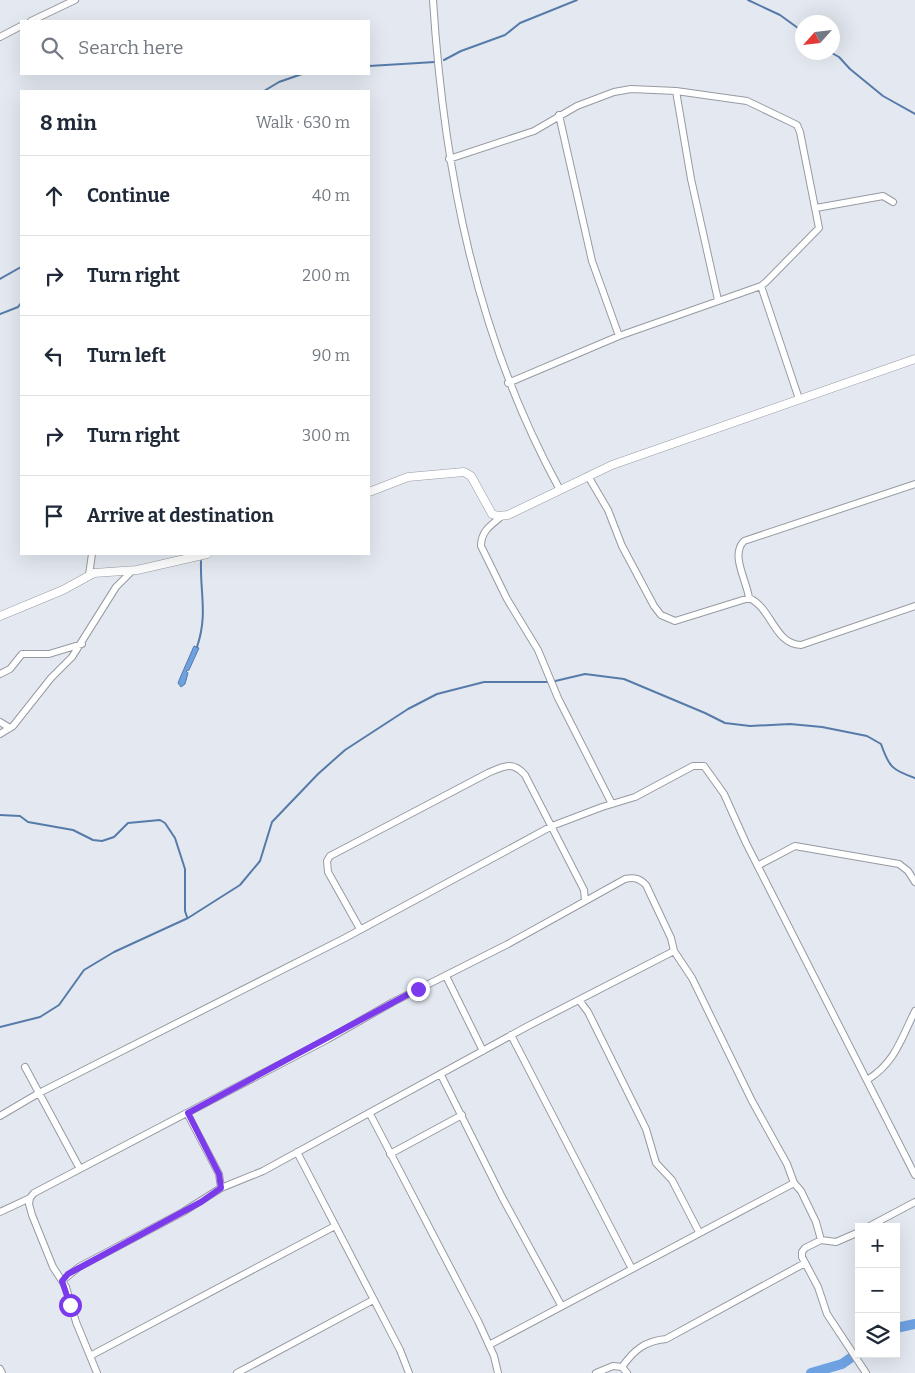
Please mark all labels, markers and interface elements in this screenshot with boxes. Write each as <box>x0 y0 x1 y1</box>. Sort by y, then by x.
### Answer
north arrow <box>795 15 840 60</box>
search box <box>20 20 370 75</box>
icon: search <box>38 34 66 62</box>
text: Search here <box>78 36 183 59</box>
text: 8 min <box>40 110 97 136</box>
text: Walk · 630 m <box>256 113 350 132</box>
icon: ahead <box>40 182 68 210</box>
text: Continue <box>87 184 170 207</box>
text: 40 m <box>312 186 350 205</box>
icon: right <box>40 262 68 290</box>
text: Turn right <box>87 264 180 287</box>
text: 200 m <box>302 266 350 285</box>
icon: left <box>40 342 68 370</box>
text: Turn left <box>87 344 166 367</box>
text: 90 m <box>312 346 350 365</box>
icon: right <box>40 422 68 450</box>
text: Turn right <box>87 424 180 447</box>
text: 300 m <box>302 426 350 445</box>
icon: arrive <box>40 502 68 530</box>
text: Arrive at destination <box>87 504 274 527</box>
route end <box>407 978 430 1001</box>
map controls <box>855 1223 900 1358</box>
button: + <box>855 1223 900 1268</box>
button: − <box>855 1268 900 1313</box>
route start <box>59 1294 82 1317</box>
button: layers <box>855 1313 900 1358</box>

